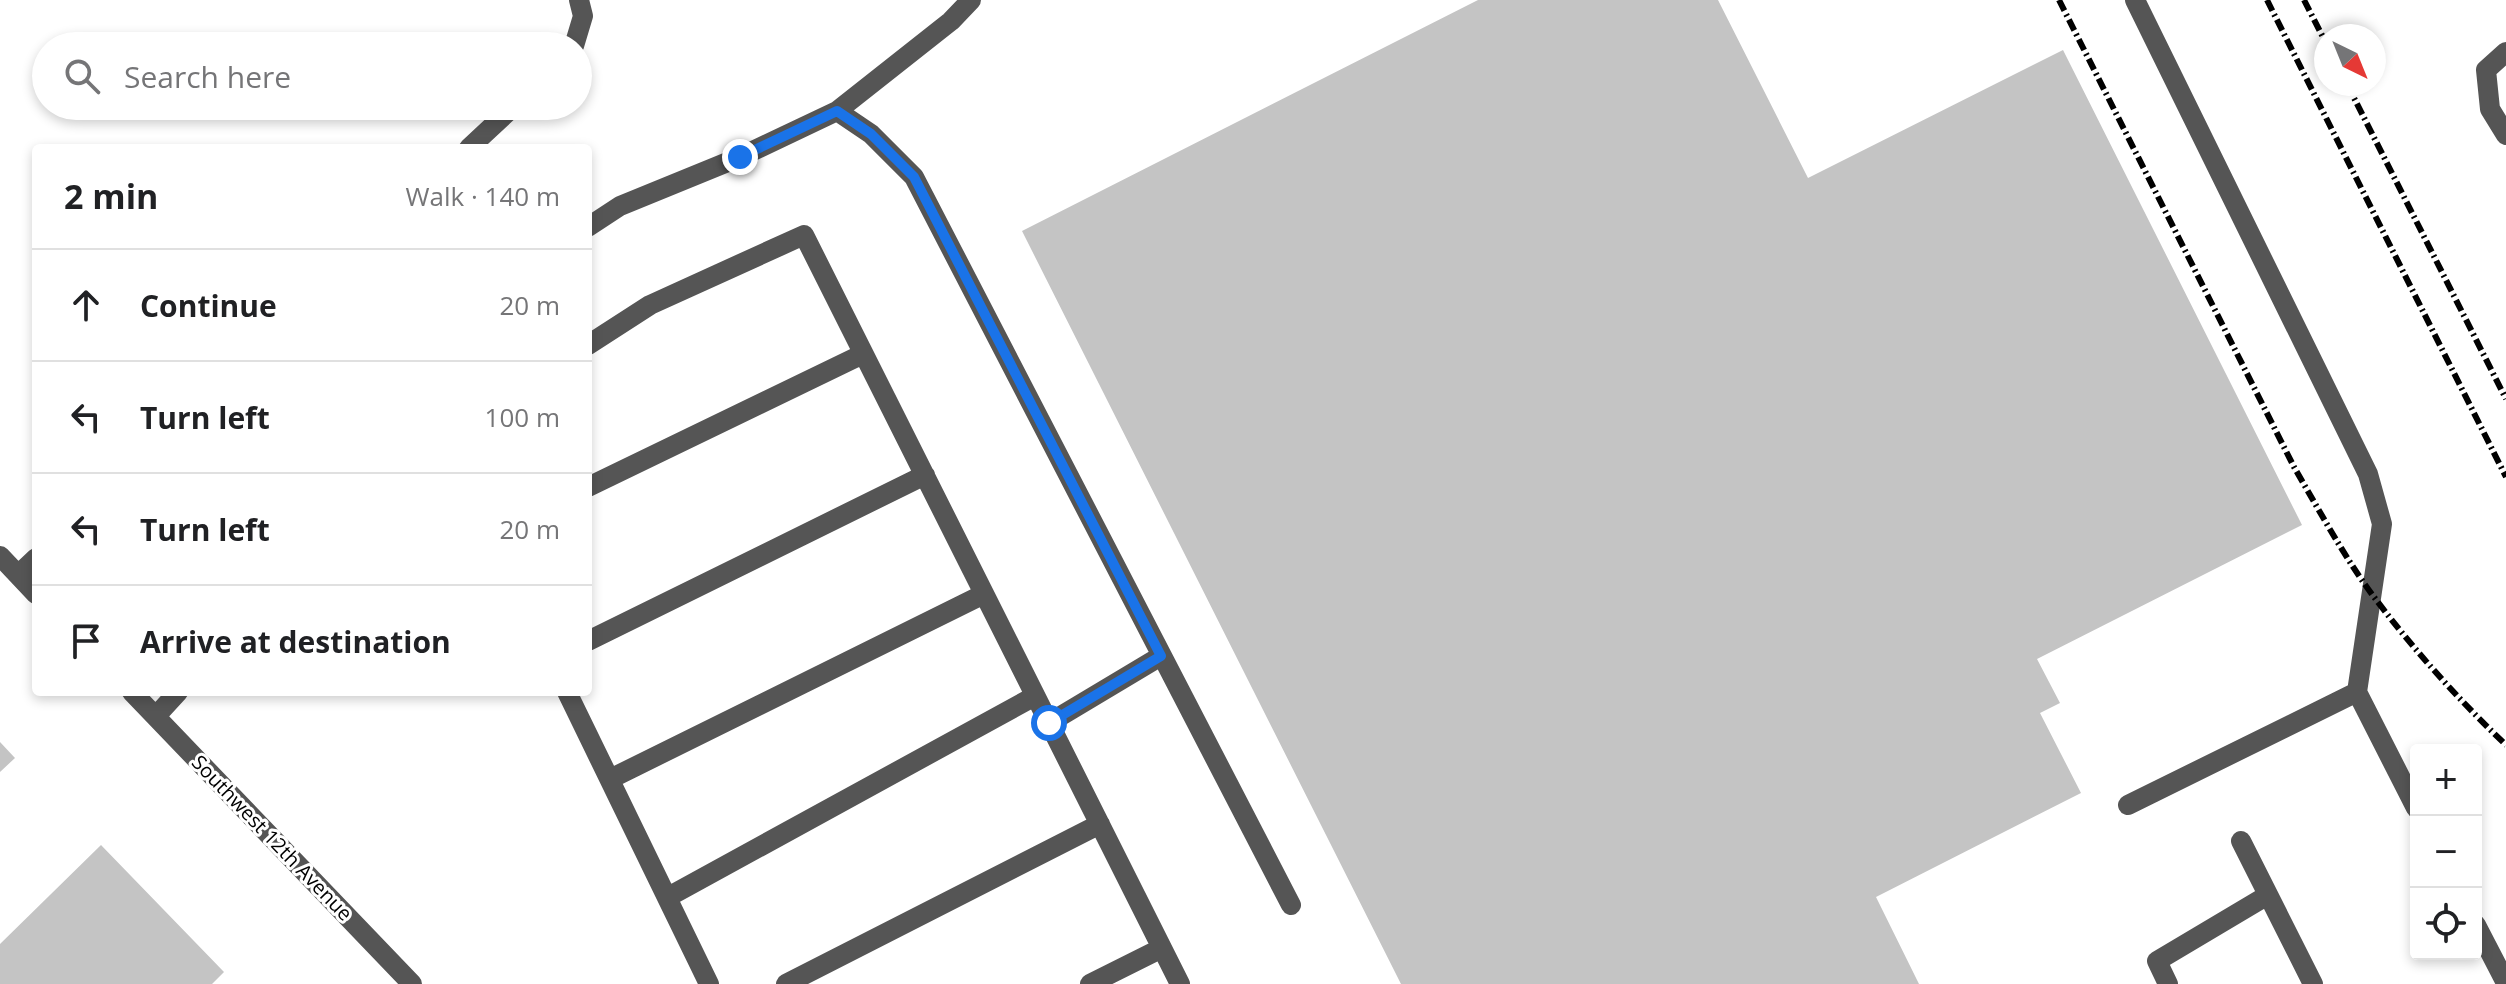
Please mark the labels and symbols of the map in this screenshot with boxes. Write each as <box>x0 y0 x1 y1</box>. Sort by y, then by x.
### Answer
north arrow <box>2314 24 2386 96</box>
route end <box>722 139 758 175</box>
route start <box>1031 705 1067 741</box>
street label: Southwest 12th Avenue <box>186 749 359 926</box>

